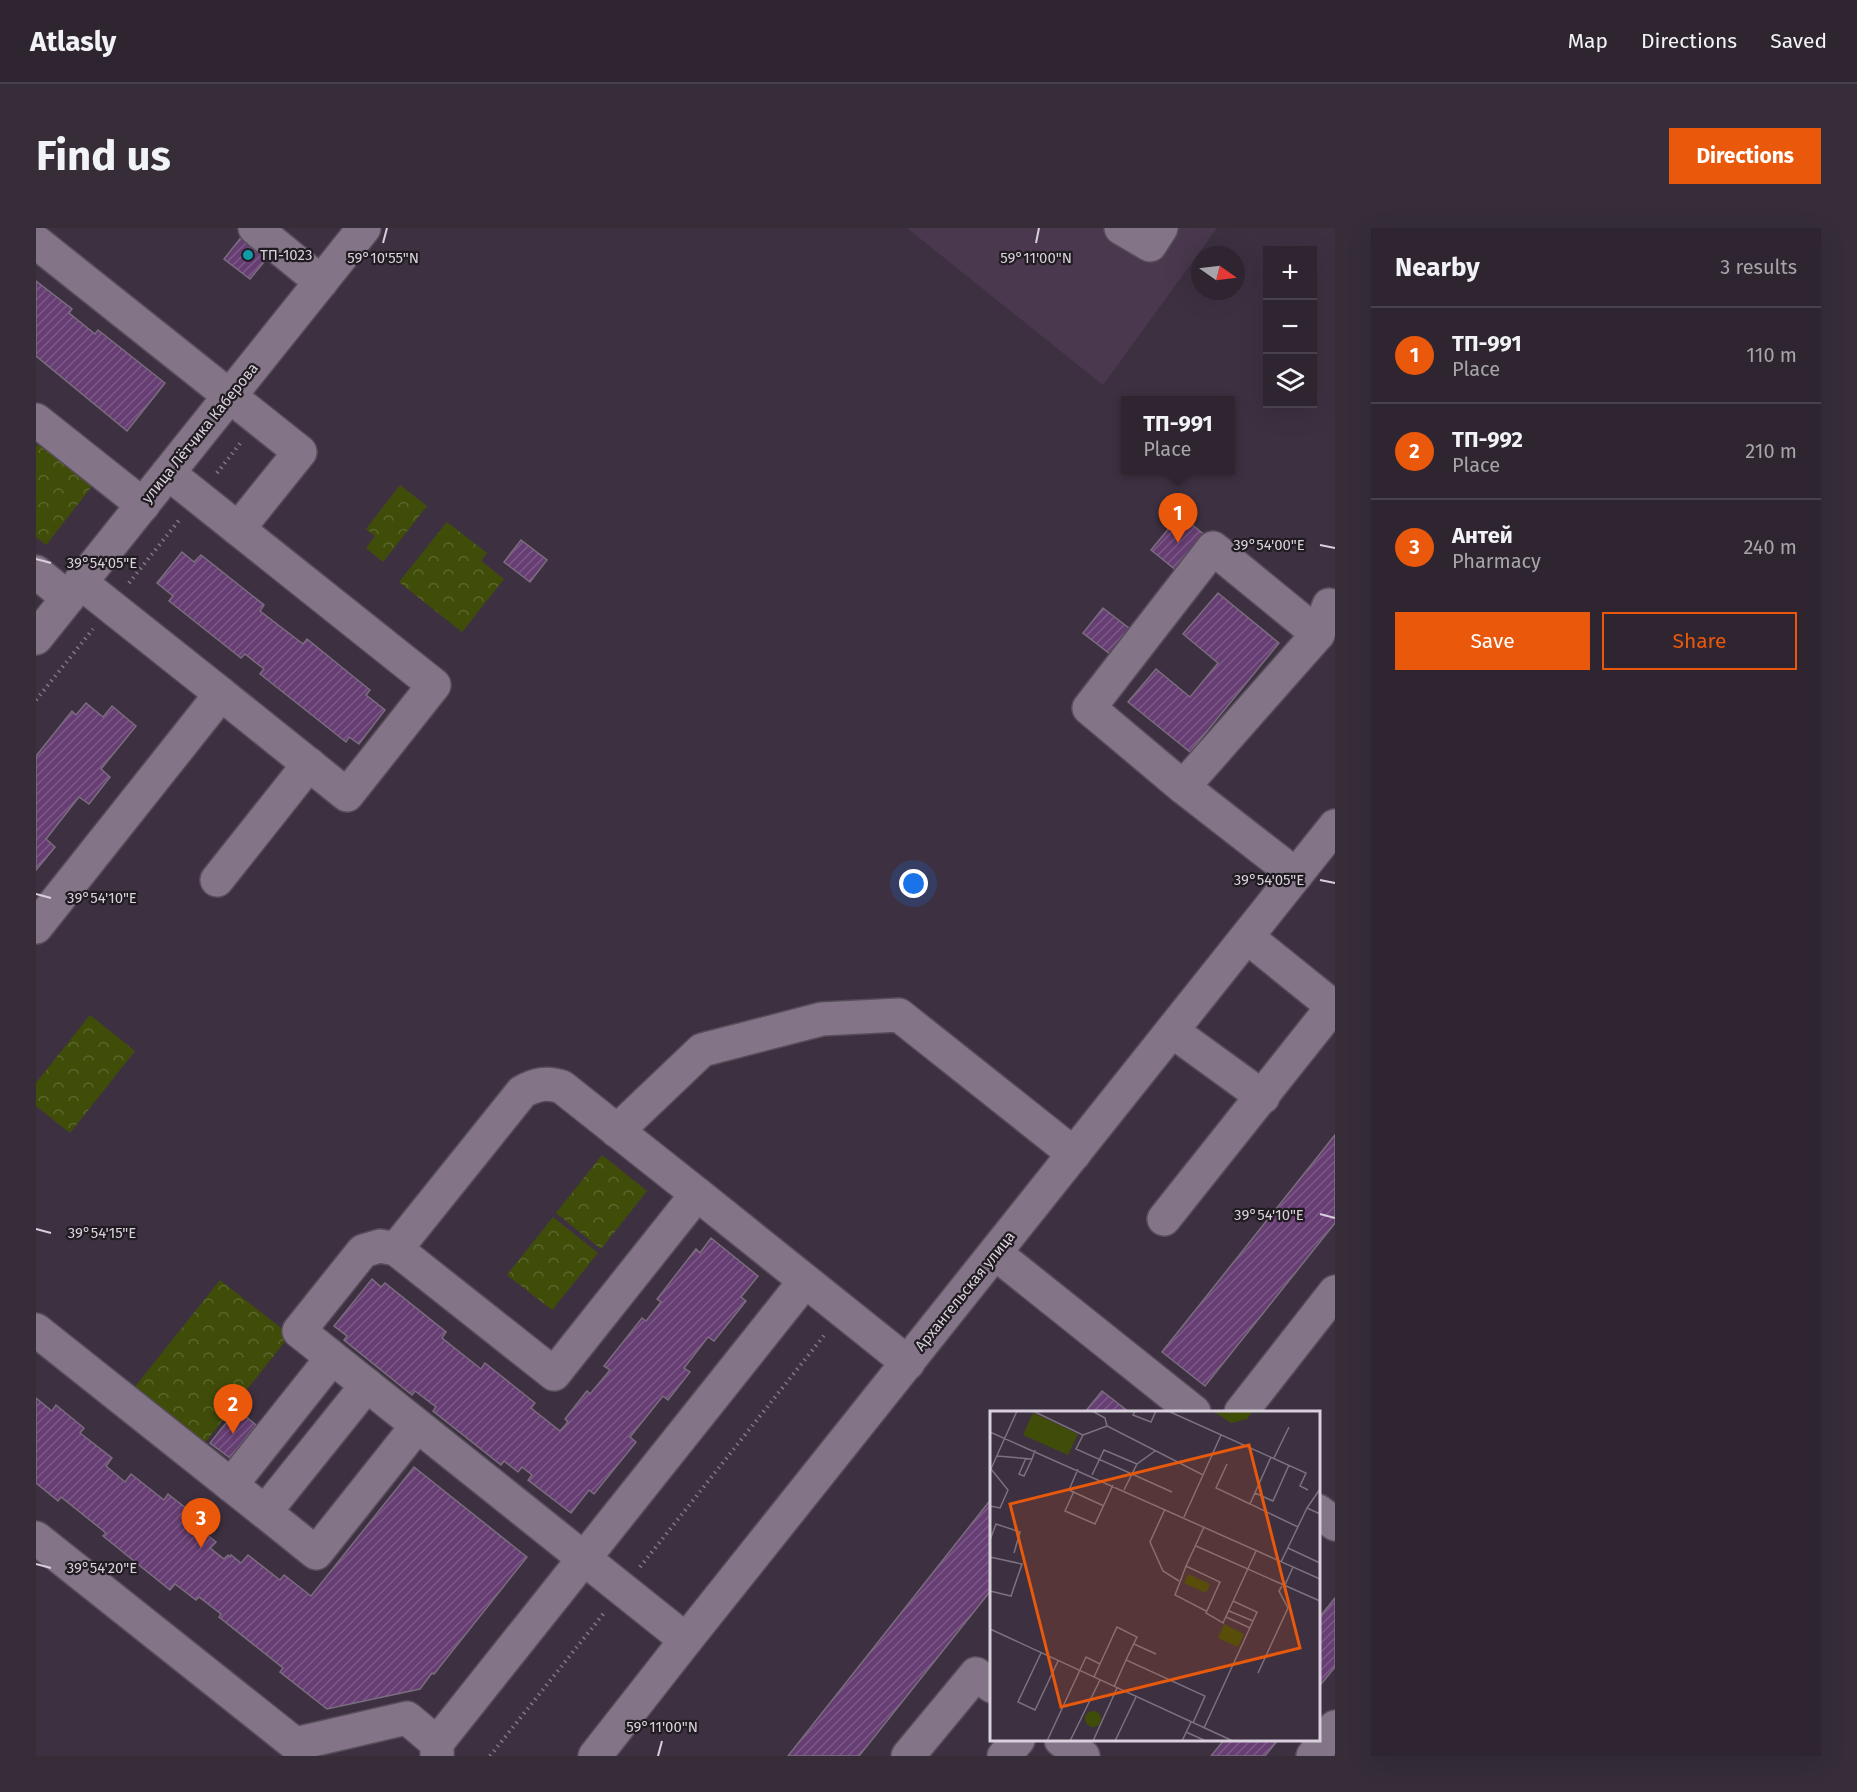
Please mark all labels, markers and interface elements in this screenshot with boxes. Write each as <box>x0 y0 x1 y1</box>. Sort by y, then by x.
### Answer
text: Atlasly <box>30 25 116 58</box>
text: Map <box>1568 28 1608 54</box>
text: Directions <box>1641 28 1737 54</box>
text: Saved <box>1770 28 1827 54</box>
button: Directions <box>1669 128 1821 184</box>
text: Find us <box>36 131 171 181</box>
place label: ТП-1023 <box>260 246 312 264</box>
north arrow <box>1191 246 1245 300</box>
map controls <box>1263 246 1317 408</box>
button: + <box>1263 246 1317 300</box>
marker: ТП-1023 <box>241 248 255 262</box>
text: 59°10'55"N <box>347 249 419 267</box>
text: 59°11'00"N <box>1000 249 1072 267</box>
text: Nearby <box>1395 252 1480 283</box>
text: 3 results <box>1720 255 1797 279</box>
button: − <box>1263 300 1317 354</box>
text: ТП-991 <box>1452 330 1522 357</box>
text: 1 <box>1410 343 1419 367</box>
text: 110 m <box>1746 343 1797 367</box>
button: layers <box>1263 354 1317 408</box>
text: Place <box>1452 357 1500 381</box>
street label: улица Лётчика Каберова <box>138 359 262 507</box>
popup <box>1121 396 1235 474</box>
text: ТП-991 <box>1143 410 1213 437</box>
text: ТП-992 <box>1452 426 1523 453</box>
text: Place <box>1143 437 1191 461</box>
text: 2 <box>1409 439 1420 463</box>
text: 210 m <box>1745 439 1797 463</box>
text: Place <box>1452 453 1500 477</box>
pin: 1 <box>1158 494 1198 543</box>
text: Антей <box>1452 522 1513 549</box>
text: 3 <box>1409 535 1420 559</box>
text: 240 m <box>1743 535 1797 559</box>
text: 39°54'00"E <box>1233 536 1305 554</box>
text: Pharmacy <box>1452 549 1541 573</box>
text: 39°54'05"E <box>67 554 137 572</box>
button: Save <box>1395 612 1590 670</box>
button: Share <box>1602 612 1797 670</box>
your location <box>899 869 928 898</box>
text: 39°54'05"E <box>1234 871 1304 889</box>
text: 39°54'10"E <box>67 889 137 907</box>
text: 39°54'10"E <box>1234 1206 1304 1224</box>
text: 39°54'15"E <box>68 1224 136 1242</box>
street label: Архангельская улица <box>911 1227 1019 1355</box>
pin: 2 <box>214 1384 252 1434</box>
inset map <box>990 1411 1320 1741</box>
pin: 3 <box>182 1498 220 1548</box>
text: 39°54'20"E <box>67 1559 137 1577</box>
text: 59°11'00"N <box>626 1718 698 1736</box>

